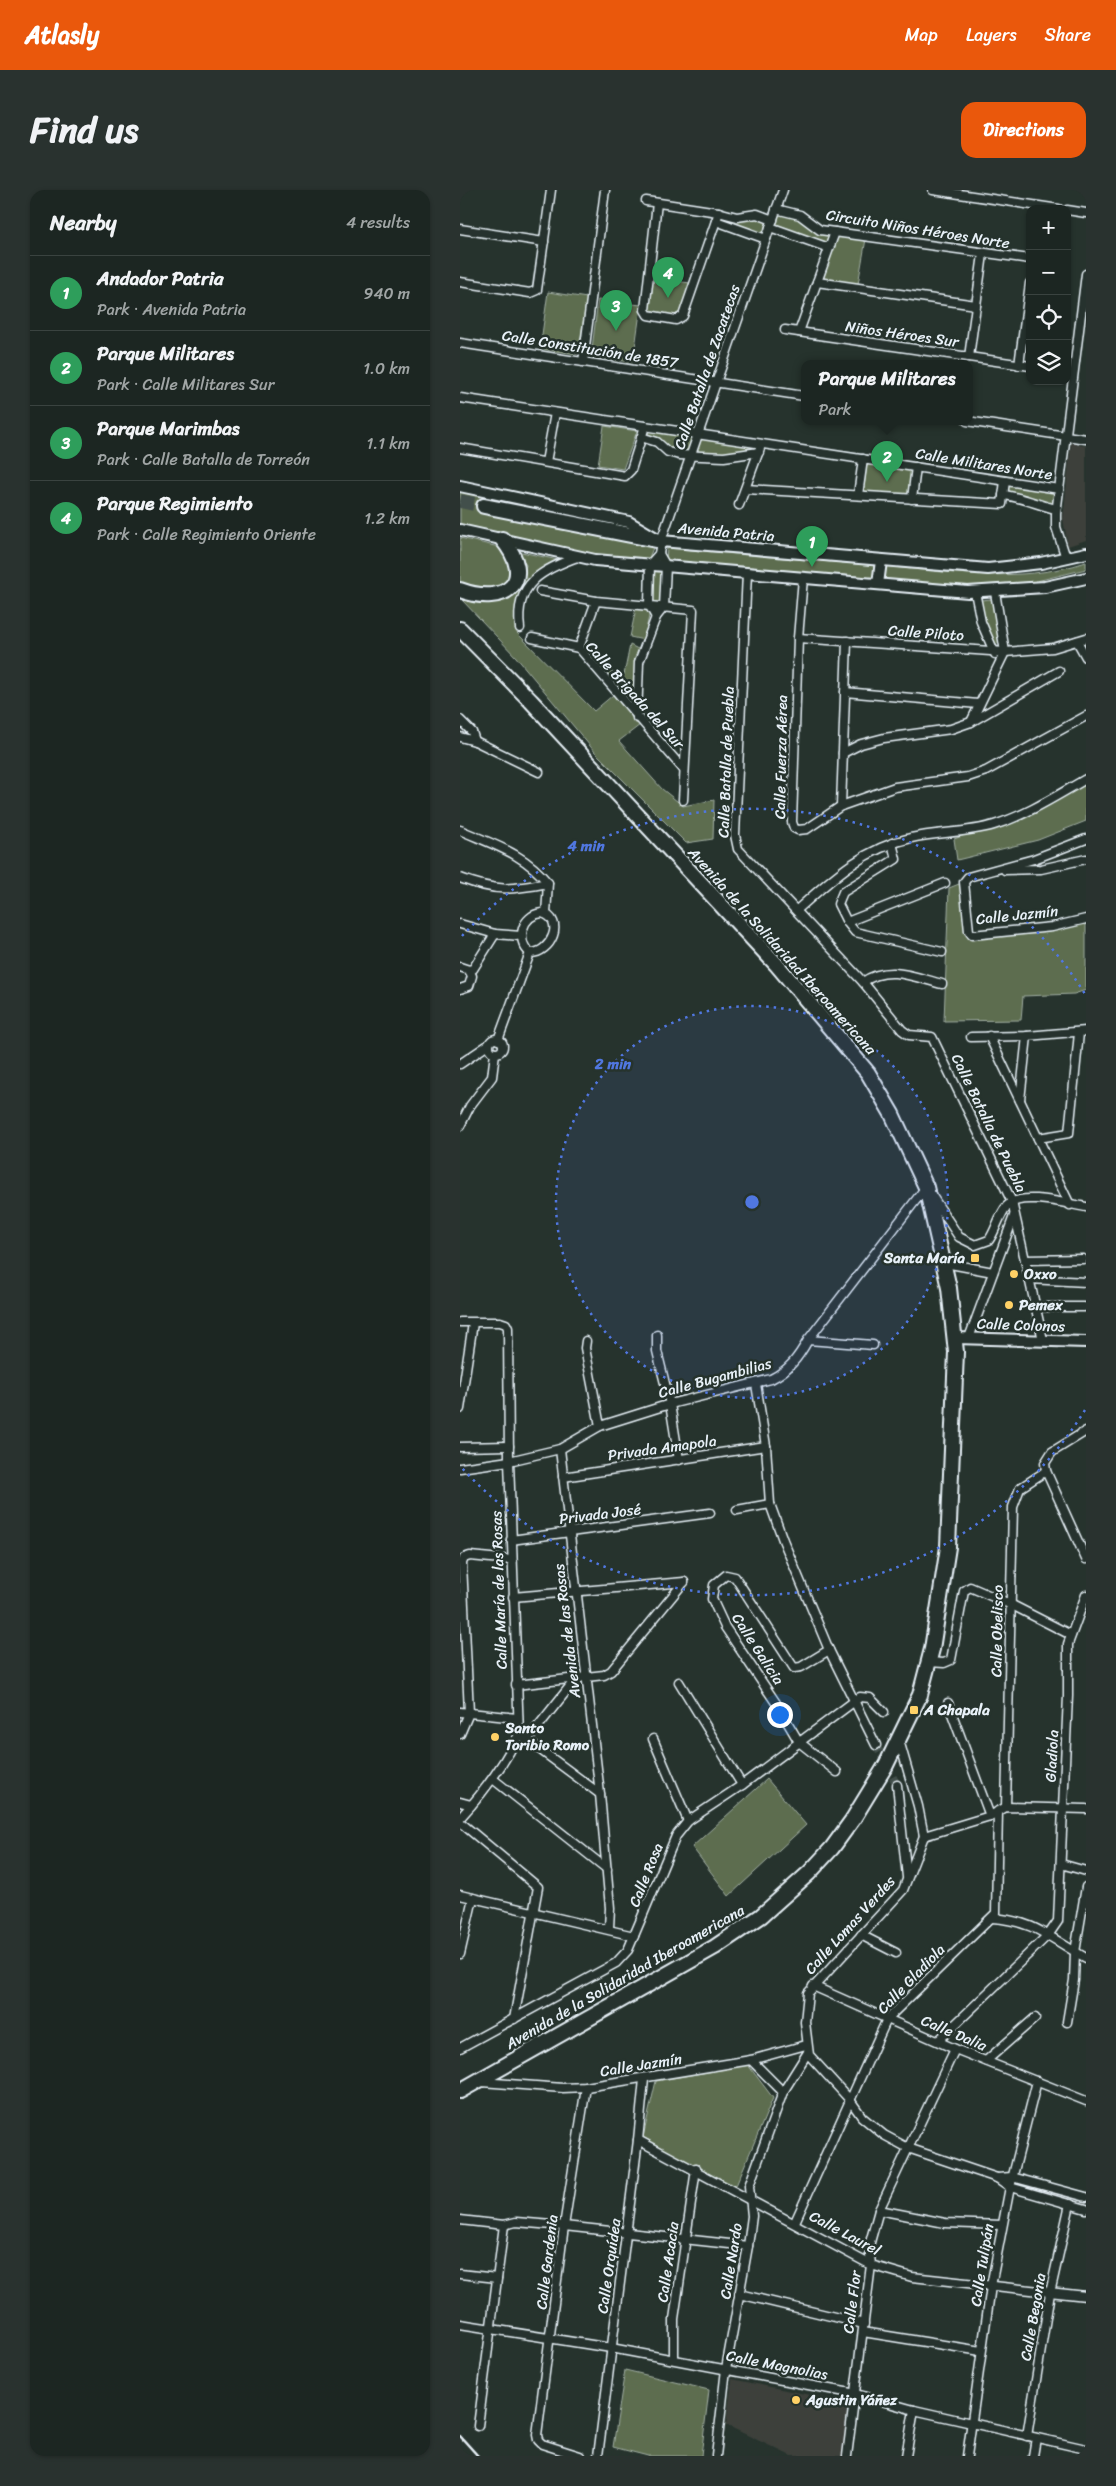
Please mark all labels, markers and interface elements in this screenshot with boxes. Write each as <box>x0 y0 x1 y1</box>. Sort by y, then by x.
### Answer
text: Atlasly <box>25 14 99 56</box>
text: Map <box>905 19 938 51</box>
text: Layers <box>966 19 1017 51</box>
text: Share <box>1045 19 1091 51</box>
text: Find us <box>30 99 138 161</box>
button: Directions <box>961 102 1086 158</box>
street label: Circuito Niños Héroes Norte <box>824 202 1012 256</box>
text: Nearby <box>50 204 116 242</box>
map controls <box>1026 205 1071 385</box>
button: + <box>1026 205 1071 250</box>
text: 4 results <box>346 208 410 237</box>
button: − <box>1026 250 1071 295</box>
pin: 4 <box>652 257 684 298</box>
text: Andador Patria <box>97 262 224 295</box>
text: 1 <box>63 279 69 308</box>
text: 940 m <box>364 279 410 308</box>
street label: Calle Batalla de Zacatecas <box>667 281 748 453</box>
pin: 3 <box>600 290 632 331</box>
text: Park · Avenida Patria <box>97 295 246 324</box>
button: locate <box>1026 295 1071 340</box>
street label: Niños Héroes Sur <box>844 313 961 355</box>
street label: Calle Constitución de 1857 <box>500 322 681 376</box>
text: Parque Militares <box>97 337 234 370</box>
button: layers <box>1026 340 1071 385</box>
text: 2 <box>61 354 71 383</box>
text: 1.0 km <box>363 354 410 383</box>
popup <box>801 360 973 425</box>
text: Parque Militares <box>819 362 956 395</box>
text: Park · Calle Militares Sur <box>97 370 274 399</box>
text: Park <box>819 395 851 424</box>
text: Parque Marimbas <box>97 412 240 445</box>
text: 3 <box>62 429 70 458</box>
text: 1.1 km <box>366 429 410 458</box>
street label: Calle Militares Norte <box>914 440 1055 488</box>
pin: 2 <box>871 441 903 482</box>
text: Park · Calle Batalla de Torreón <box>97 445 310 474</box>
text: Parque Regimiento <box>97 487 253 520</box>
text: 4 <box>61 504 71 533</box>
text: 1.2 km <box>364 504 410 533</box>
street label: Avenida Patria <box>676 515 776 549</box>
text: Park · Calle Regimiento Oriente <box>97 520 316 549</box>
pin: 1 <box>796 526 828 567</box>
street label: Calle Piloto <box>887 617 965 649</box>
street label: Calle Brigada del Sur <box>579 635 692 756</box>
street label: Calle Batalla de Puebla <box>710 685 742 838</box>
street label: Calle Fuerza Aérea <box>767 694 795 819</box>
text: 4 min <box>566 833 605 859</box>
street label: Avenida de la Solidaridad Iberoamericana <box>681 840 883 1061</box>
street label: Calle Jazmín <box>975 898 1059 932</box>
street label: Calle Batalla de Puebla <box>944 1049 1034 1197</box>
text: 2 min <box>594 1051 632 1077</box>
centre of rings <box>743 1193 761 1211</box>
place label: Santa María <box>883 1245 965 1271</box>
marker: Santa María <box>969 1252 981 1264</box>
place label: Oxxo <box>1023 1261 1057 1287</box>
marker: Oxxo <box>1008 1268 1020 1280</box>
place label: Pemex <box>1019 1292 1064 1318</box>
marker: Pemex <box>1003 1299 1015 1311</box>
street label: Calle Colonos <box>976 1310 1066 1340</box>
street label: Calle Bugambilias <box>655 1350 775 1406</box>
street label: Privada Amapola <box>606 1427 718 1468</box>
street label: Privada José <box>557 1496 643 1532</box>
street label: Calle María de las Rosas <box>483 1510 515 1670</box>
street label: Avenida de las Rosas <box>546 1562 588 1701</box>
street label: Calle Obelisco <box>983 1584 1011 1677</box>
street label: Calle Galicia <box>725 1608 791 1691</box>
place label: A Chapala <box>923 1697 990 1723</box>
your location <box>767 1702 793 1728</box>
marker: A Chapala <box>908 1704 920 1716</box>
place label: Santo Toribio Romo <box>504 1715 590 1758</box>
street label: Gladiola <box>1038 1729 1066 1783</box>
marker: Santo Toribio Romo <box>489 1731 501 1743</box>
street label: Calle Rosa <box>621 1839 671 1911</box>
street label: Calle Lomas Verdes <box>798 1869 902 1981</box>
street label: Avenida de la Solidaridad Iberoamericana <box>500 1897 750 2057</box>
street label: Calle Gladiola <box>871 1937 952 2020</box>
street label: Calle Dalia <box>917 2007 991 2059</box>
street label: Calle Jazmín <box>598 2046 684 2084</box>
street label: Calle Laurel <box>805 2203 886 2263</box>
street label: Calle Gardenia <box>528 2213 566 2311</box>
street label: Calle Orquídea <box>589 2216 629 2315</box>
street label: Calle Acacia <box>649 2220 687 2304</box>
street label: Calle Nardo <box>712 2221 750 2301</box>
street label: Calle Tulipán <box>963 2222 1001 2308</box>
street label: Calle Flor <box>835 2268 869 2335</box>
street label: Calle Begonia <box>1012 2271 1054 2363</box>
street label: Calle Magnolias <box>724 2342 831 2388</box>
place label: Agustin Yáñez <box>805 2387 898 2413</box>
marker: Agustin Yáñez <box>790 2394 802 2406</box>

